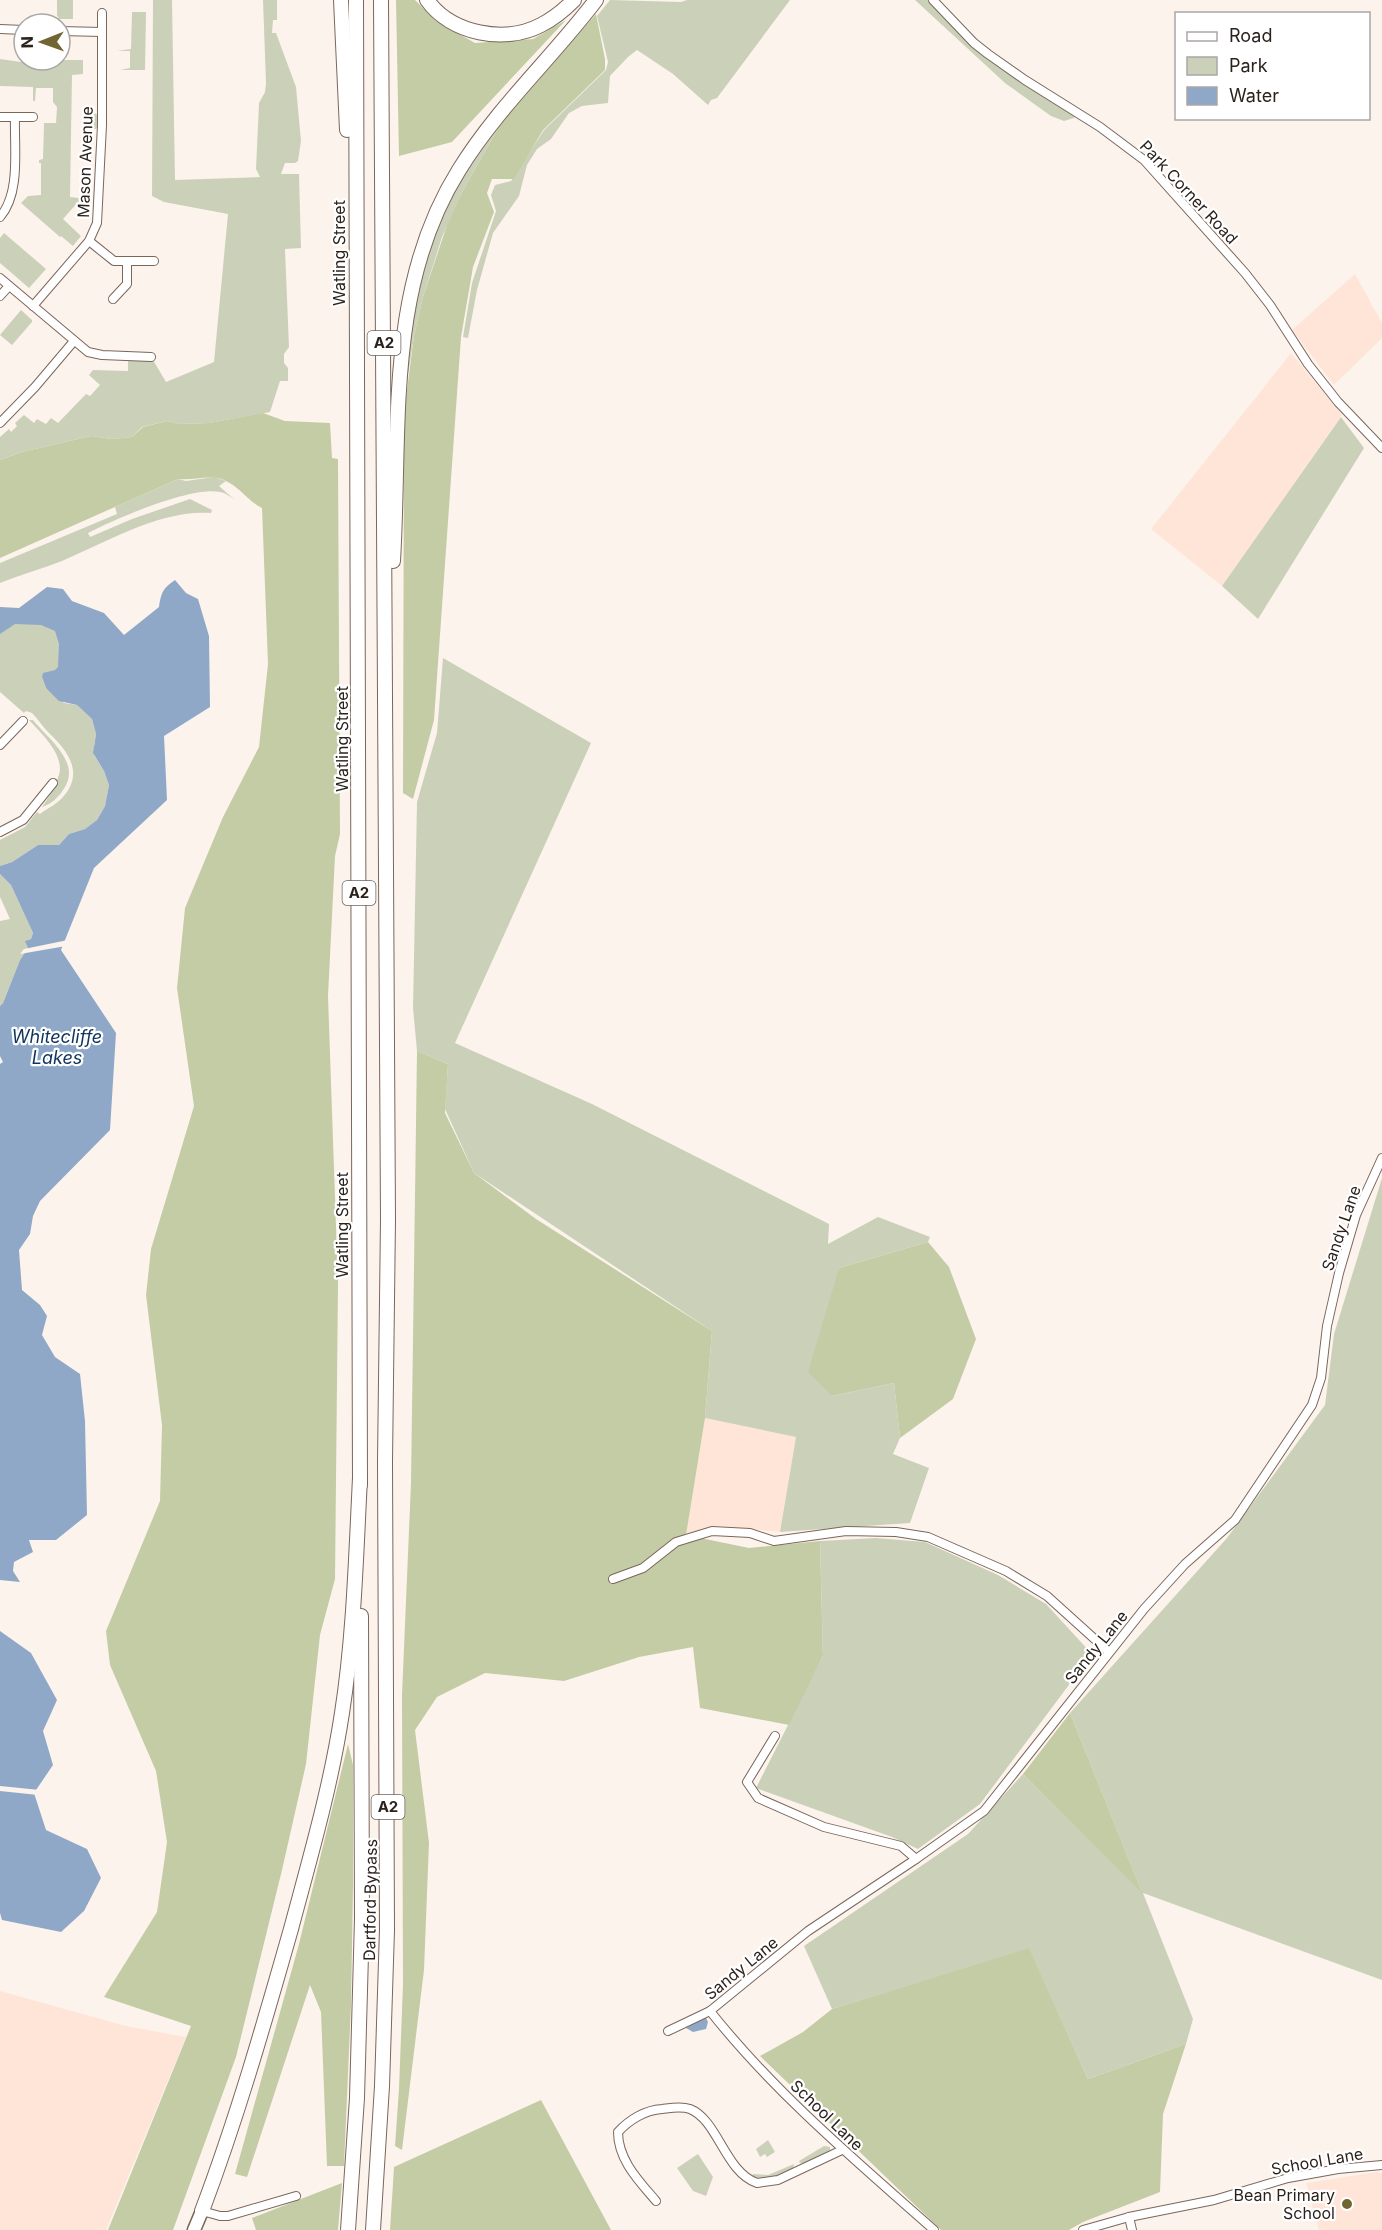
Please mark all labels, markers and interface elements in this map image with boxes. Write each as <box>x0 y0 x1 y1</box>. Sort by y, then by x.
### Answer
north arrow <box>12 12 72 72</box>
legend <box>1175 12 1370 120</box>
text: Road <box>1229 25 1272 46</box>
text: N <box>17 36 37 49</box>
text: Park <box>1229 55 1268 76</box>
text: Water <box>1229 85 1279 106</box>
street label: Mason Avenue <box>73 106 97 218</box>
street label: Park Corner Road <box>1136 136 1242 248</box>
street label: Watling Street <box>329 200 349 306</box>
road number: A2 <box>368 331 400 355</box>
street label: Watling Street <box>332 686 352 792</box>
road number: A2 <box>342 881 376 905</box>
water label: Whitecliffe Lakes <box>12 1026 102 1068</box>
street label: Watling Street <box>332 1172 352 1278</box>
street label: Sandy Lane <box>1317 1183 1365 1273</box>
street label: Sandy Lane <box>1060 1606 1132 1688</box>
road number: A2 <box>372 1795 404 1819</box>
street label: Dartford Bypass <box>359 1839 381 1961</box>
street label: Sandy Lane <box>700 1932 782 2004</box>
street label: School Lane <box>787 2075 867 2155</box>
street label: School Lane <box>1269 2143 1365 2179</box>
place label: Bean Primary School <box>1233 2185 1335 2223</box>
marker: Bean Primary School <box>1340 2197 1354 2211</box>

